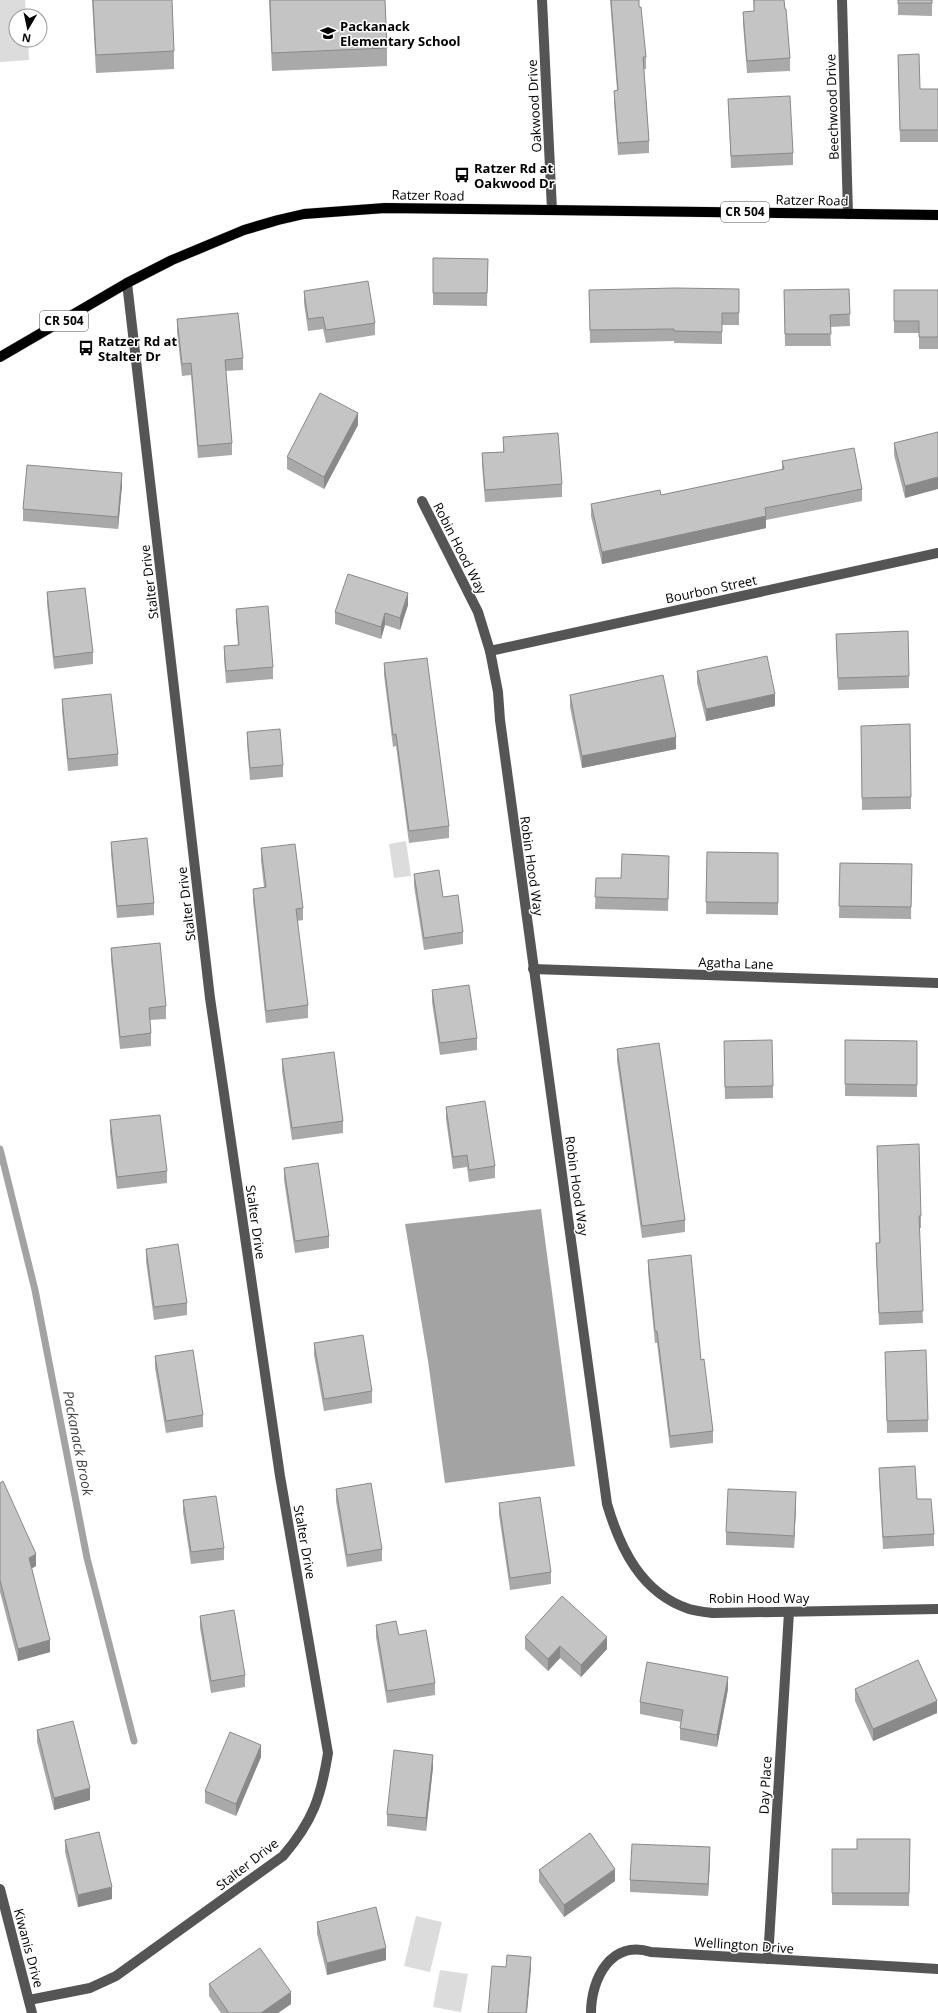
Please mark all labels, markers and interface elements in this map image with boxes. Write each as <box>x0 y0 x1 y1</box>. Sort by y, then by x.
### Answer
north arrow <box>8 8 48 48</box>
place label: Packanack Elementary School <box>340 17 461 50</box>
school or university icon: Packanack Elementary School <box>319 24 337 42</box>
text: N <box>21 30 32 46</box>
street label: Beechwood Drive <box>821 54 843 160</box>
street label: Oakwood Drive <box>523 59 545 153</box>
place label: Ratzer Rd at Oakwood Dr <box>474 159 555 192</box>
bus stop icon: Ratzer Rd at Oakwood Dr <box>453 166 471 184</box>
street label: Ratzer Road <box>391 185 465 205</box>
street label: Ratzer Road <box>775 190 849 210</box>
road number: CR 504 <box>721 202 769 222</box>
road number: CR 504 <box>40 311 88 331</box>
place label: Ratzer Rd at Stalter Dr <box>98 332 177 365</box>
bus stop icon: Ratzer Rd at Stalter Dr <box>77 339 95 357</box>
street label: Robin Hood Way <box>429 499 491 597</box>
street label: Stalter Drive <box>136 544 162 620</box>
street label: Bourbon Street <box>664 570 759 607</box>
street label: Robin Hood Way <box>516 815 548 918</box>
street label: Stalter Drive <box>173 866 199 942</box>
street label: Agatha Lane <box>698 953 774 973</box>
street label: Robin Hood Way <box>561 1135 593 1238</box>
street label: Stalter Drive <box>242 1184 270 1260</box>
water label: Packanack Brook <box>59 1389 98 1498</box>
street label: Stalter Drive <box>290 1504 320 1580</box>
street label: Robin Hood Way <box>709 1589 810 1607</box>
street label: Day Place <box>754 1755 776 1815</box>
street label: Stalter Drive <box>212 1834 282 1894</box>
street label: Kiwanis Drive <box>10 1906 48 1990</box>
street label: Wellington Drive <box>694 1933 794 1957</box>

